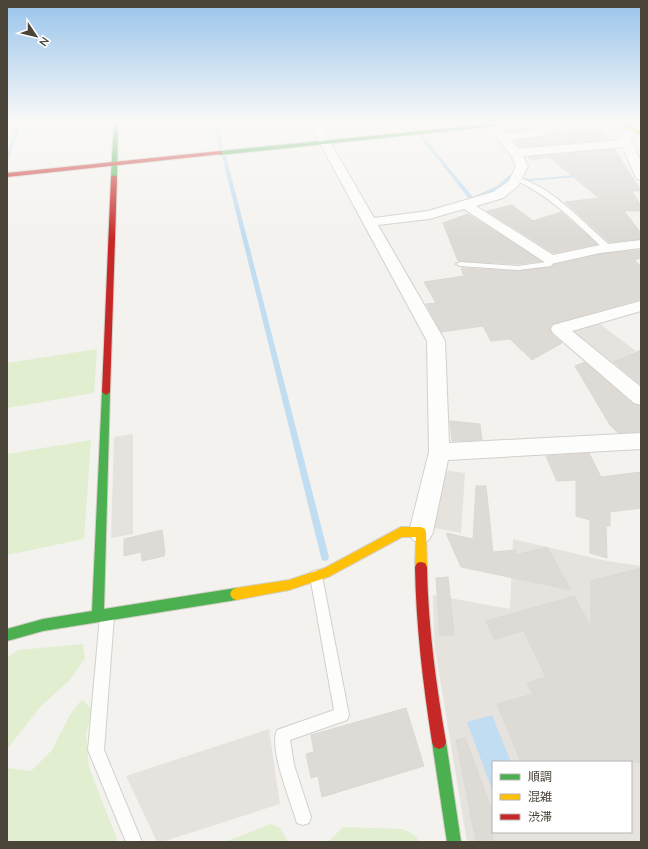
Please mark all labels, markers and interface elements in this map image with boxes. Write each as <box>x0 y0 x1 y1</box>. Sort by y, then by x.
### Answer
north arrow <box>16 16 56 56</box>
text: N <box>35 34 52 49</box>
legend <box>492 761 632 833</box>
text: 順調 <box>528 769 552 785</box>
text: 混雑 <box>528 789 552 805</box>
text: 渋滞 <box>528 809 552 825</box>

